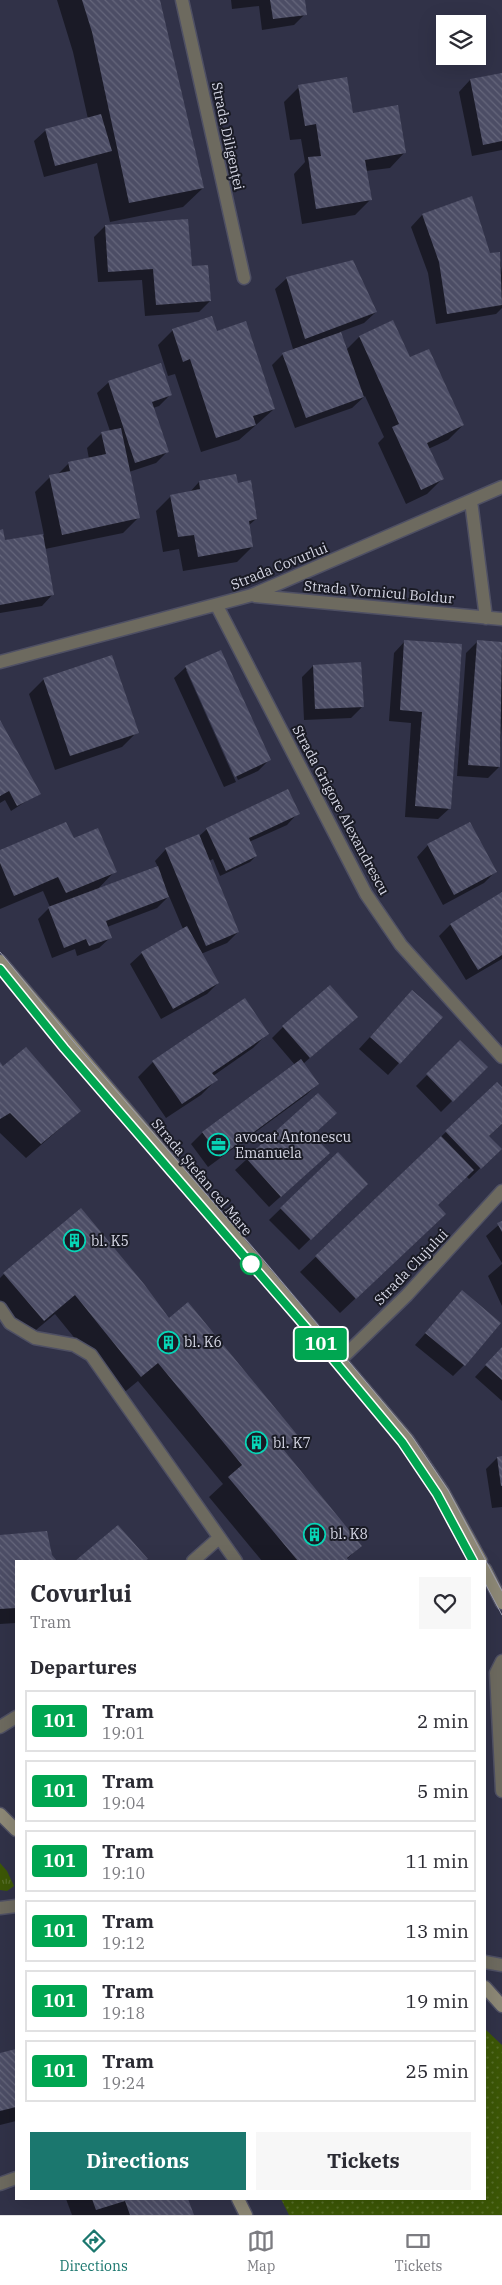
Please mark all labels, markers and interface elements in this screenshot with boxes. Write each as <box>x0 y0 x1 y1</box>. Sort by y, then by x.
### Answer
map controls <box>436 15 486 65</box>
button: layers <box>436 15 486 65</box>
street label: Strada Diligenței <box>208 80 248 192</box>
street label: Strada Covurlui <box>228 538 330 594</box>
street label: Strada Vornicul Boldur <box>303 576 456 608</box>
street label: Strada Grigore Alexandrescu <box>288 722 394 898</box>
street label: Strada Ștefan cel Mare <box>148 1115 256 1239</box>
place label: avocat Antonescu Emanuela <box>235 1128 352 1162</box>
office icon: avocat Antonescu Emanuela <box>207 1133 231 1157</box>
street label: Strada Clujului <box>370 1225 452 1309</box>
building icon: bl. K5 <box>63 1229 87 1253</box>
place label: bl. K5 <box>91 1232 129 1250</box>
unlabelled marker <box>240 1253 262 1275</box>
line badge: 101 <box>292 1328 350 1360</box>
building icon: bl. K6 <box>156 1330 180 1354</box>
text: 101 <box>305 1332 337 1355</box>
place label: bl. K6 <box>184 1333 222 1351</box>
building icon: bl. K7 <box>245 1431 269 1455</box>
place label: bl. K7 <box>273 1434 311 1452</box>
building icon: bl. K8 <box>302 1522 326 1546</box>
place label: bl. K8 <box>330 1525 368 1543</box>
text: Covurlui <box>30 1577 132 1609</box>
button: heart <box>419 1577 471 1629</box>
text: Tram <box>30 1612 71 1632</box>
text: Departures <box>30 1655 137 1679</box>
text: Tram <box>102 1699 154 1723</box>
text: 101 <box>43 1709 76 1732</box>
text: 2 min <box>417 1709 469 1733</box>
text: 19:01 <box>102 1723 145 1743</box>
text: Tram <box>102 1769 154 1793</box>
text: 101 <box>43 1779 76 1802</box>
text: 5 min <box>417 1779 469 1803</box>
text: 19:04 <box>102 1793 145 1813</box>
text: Tram <box>102 1839 154 1863</box>
text: 101 <box>43 1849 76 1872</box>
text: 11 min <box>406 1849 469 1873</box>
text: 19:10 <box>102 1863 145 1883</box>
text: Tram <box>102 1909 154 1933</box>
text: 101 <box>43 1919 76 1942</box>
text: 13 min <box>406 1919 469 1943</box>
text: 19:12 <box>102 1933 145 1953</box>
text: Tram <box>102 1979 154 2003</box>
text: 101 <box>43 1989 76 2012</box>
text: 19 min <box>406 1989 469 2013</box>
text: 19:18 <box>102 2003 145 2023</box>
text: Tram <box>102 2049 154 2073</box>
text: 101 <box>43 2059 76 2082</box>
text: 25 min <box>406 2059 469 2083</box>
text: 19:24 <box>102 2073 145 2093</box>
button: Directions <box>30 2132 246 2190</box>
button: Tickets <box>256 2132 471 2190</box>
tab: Directions <box>60 2227 128 2275</box>
tab: Map <box>247 2227 275 2275</box>
tab: Tickets <box>394 2227 442 2275</box>

